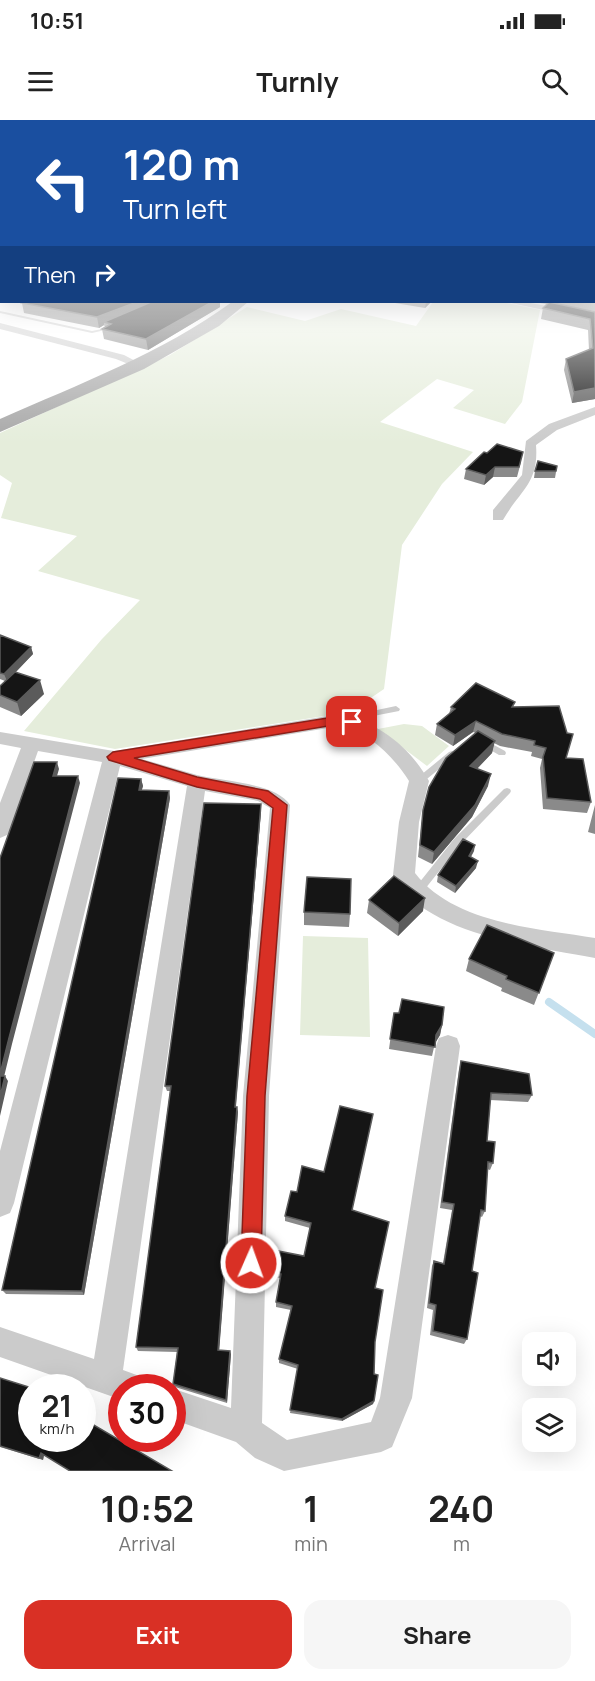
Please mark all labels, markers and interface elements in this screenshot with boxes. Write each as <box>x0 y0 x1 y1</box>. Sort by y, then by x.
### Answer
text: 10:51 <box>30 6 84 36</box>
text: Turnly <box>256 63 339 100</box>
icon: menu <box>24 65 57 98</box>
icon: search <box>538 65 571 98</box>
text: 120 m <box>123 135 240 193</box>
icon: left <box>24 144 102 222</box>
text: Turn left <box>123 190 227 227</box>
icon: right <box>88 258 121 291</box>
text: Then <box>24 260 76 290</box>
pin <box>326 696 377 747</box>
icon: arrive <box>335 705 368 738</box>
position arrow <box>219 1231 283 1295</box>
map controls <box>522 1332 576 1452</box>
button: sound <box>522 1332 576 1386</box>
speed limit sign: 30 <box>108 1374 186 1452</box>
text: 21 <box>41 1385 73 1426</box>
button: layers <box>522 1398 576 1452</box>
text: km/h <box>40 1418 74 1439</box>
text: 10:52 <box>100 1484 194 1533</box>
text: 1 <box>303 1484 319 1533</box>
text: 240 <box>428 1484 495 1533</box>
text: Arrival <box>119 1530 176 1557</box>
text: min <box>294 1530 328 1557</box>
text: m <box>453 1530 470 1557</box>
button: Exit <box>24 1600 292 1669</box>
button: Share <box>304 1600 571 1669</box>

